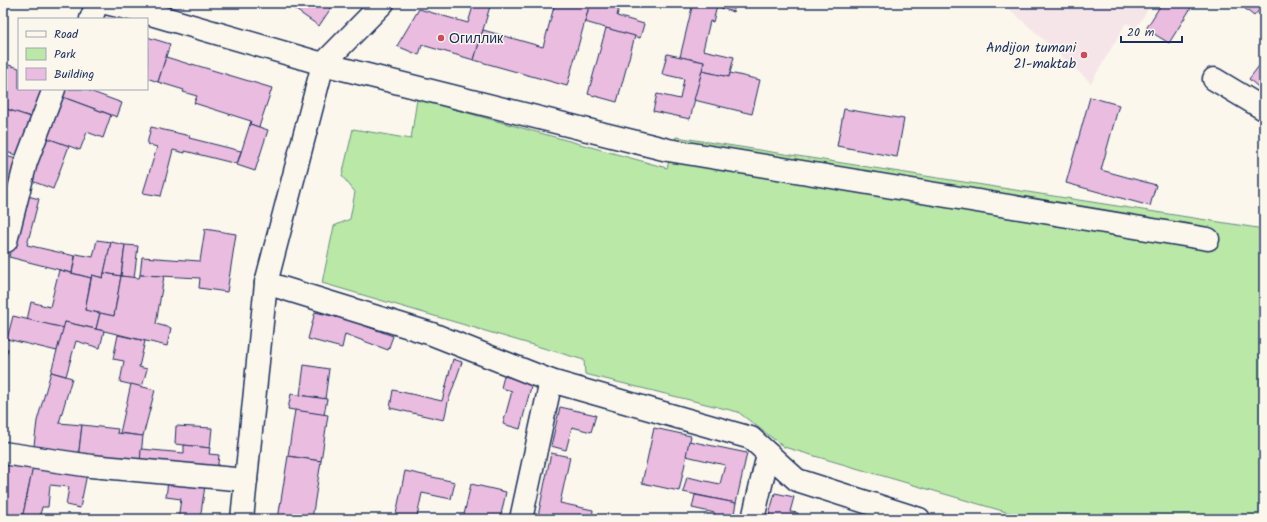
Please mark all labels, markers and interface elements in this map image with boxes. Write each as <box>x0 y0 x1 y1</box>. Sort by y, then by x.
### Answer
legend <box>18 18 148 90</box>
scale bar <box>1121 18 1182 44</box>
text: 20 m <box>1127 23 1155 42</box>
text: Road <box>54 25 79 44</box>
place label: Огиллик <box>449 28 504 50</box>
marker: Огиллик <box>436 33 446 43</box>
place label: Andijon tumani 21-maktab <box>986 37 1077 75</box>
text: Park <box>54 45 76 64</box>
marker: Andijon tumani 21-maktab <box>1079 50 1089 60</box>
text: Building <box>54 65 94 84</box>

